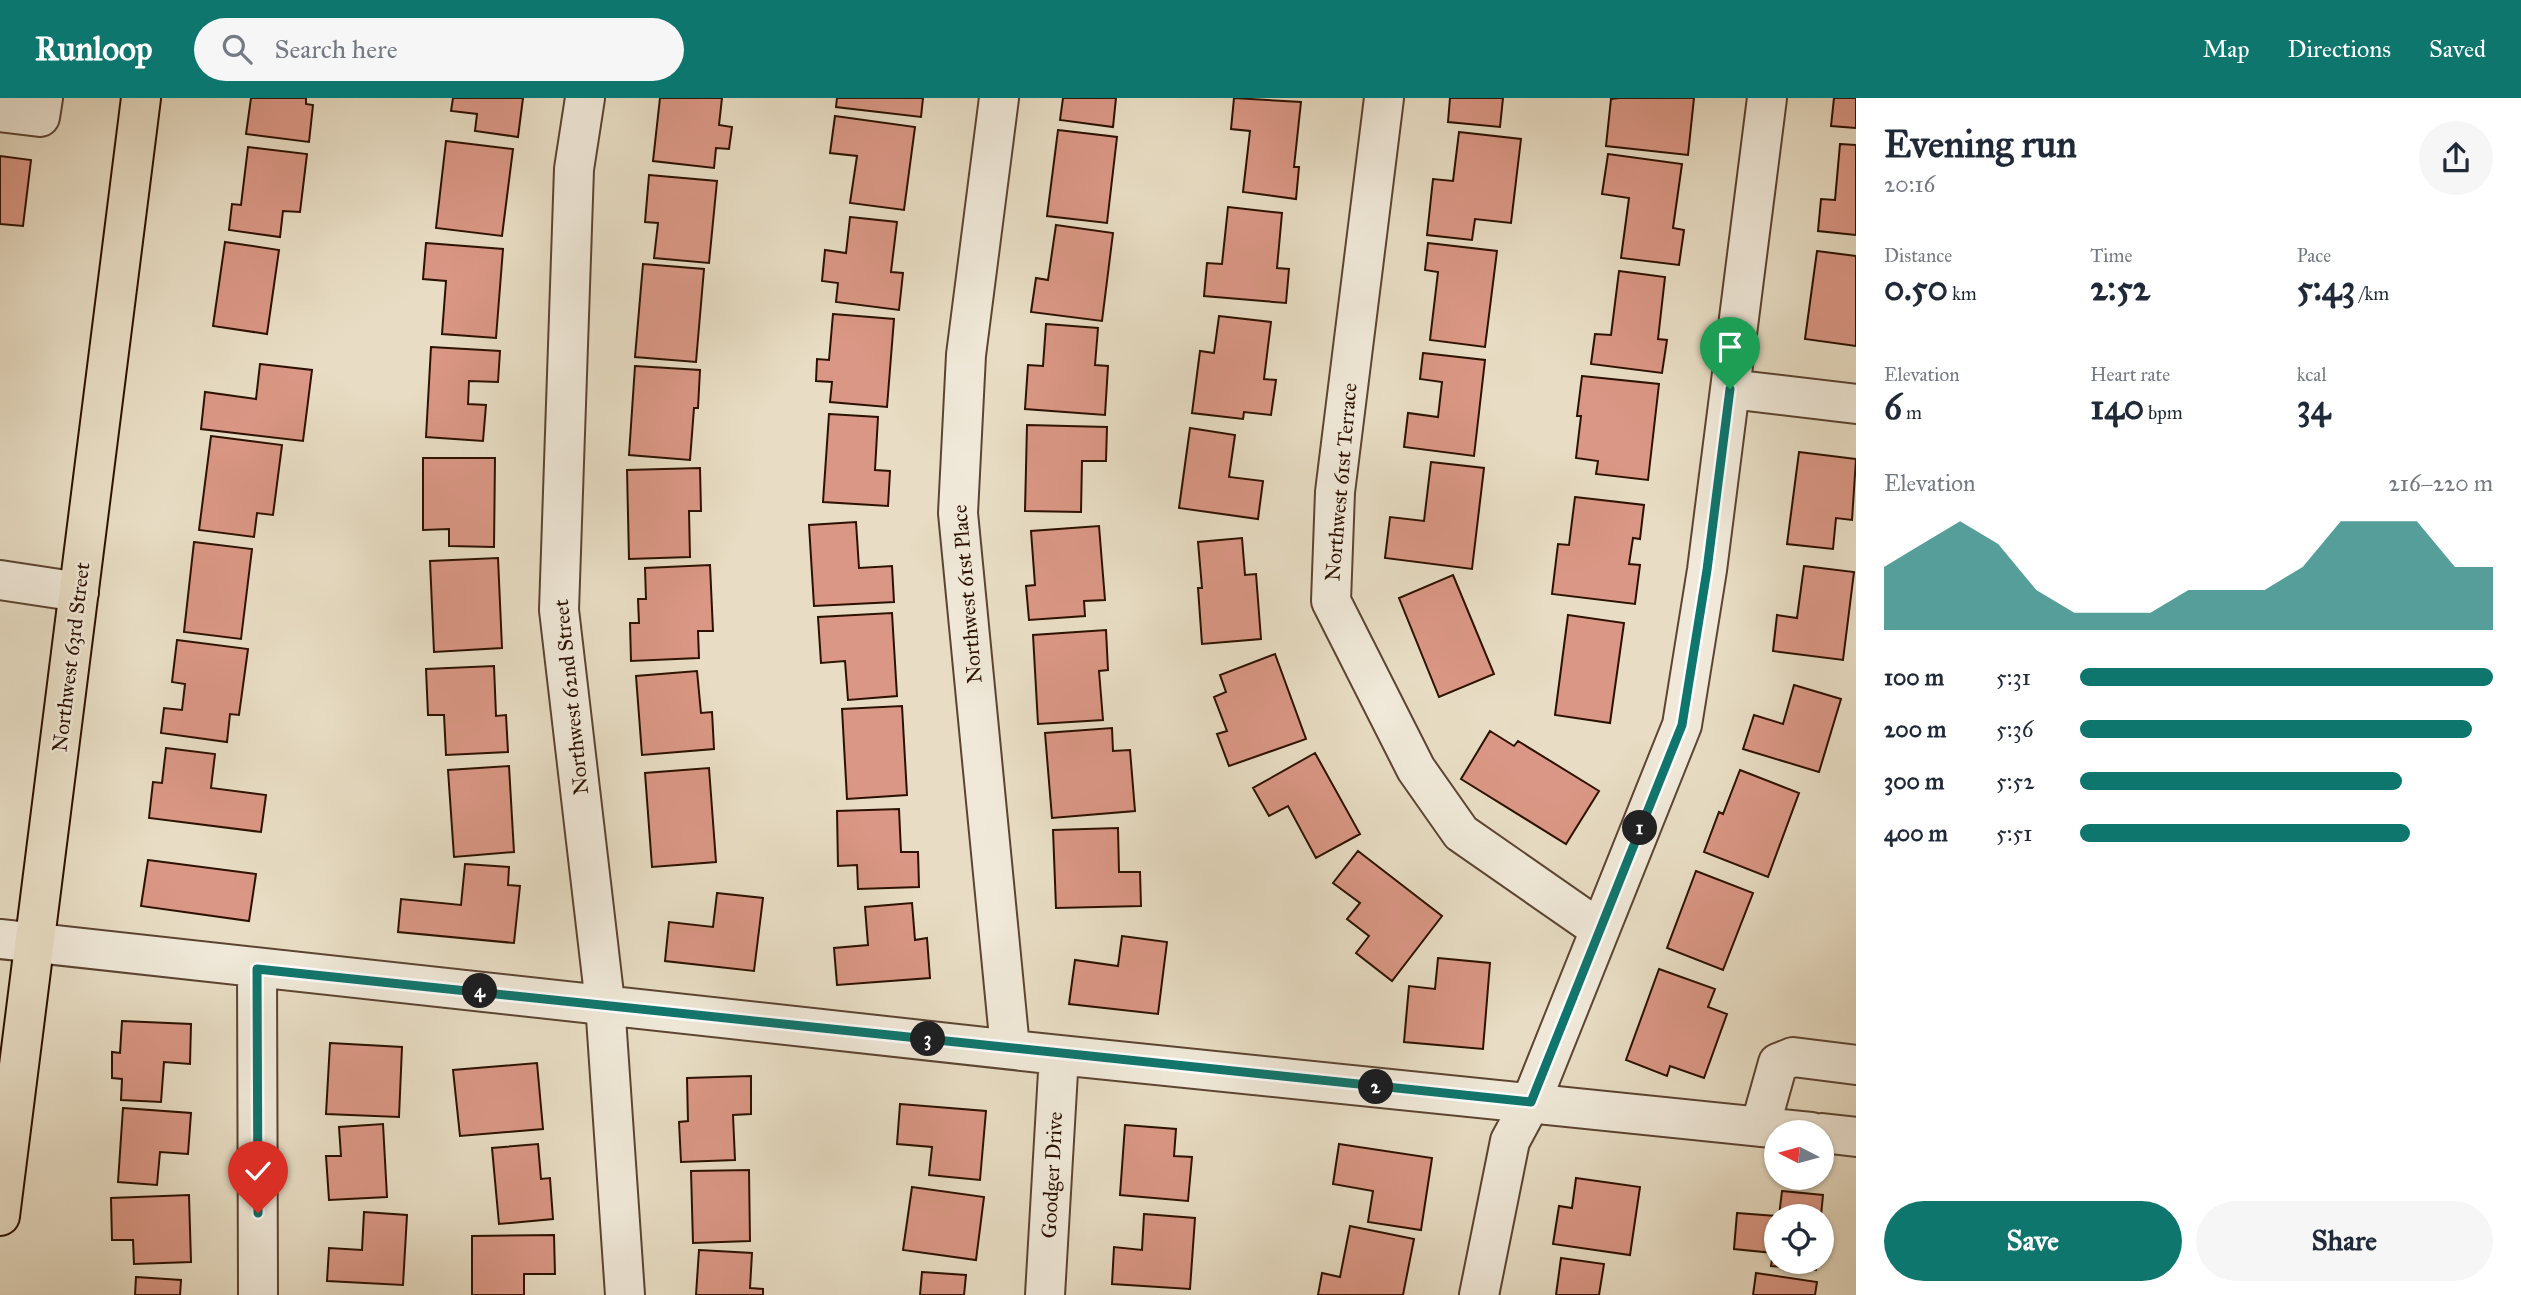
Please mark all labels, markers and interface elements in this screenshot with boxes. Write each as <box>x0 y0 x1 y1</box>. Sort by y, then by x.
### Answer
search box <box>194 18 684 81</box>
text: Runloop <box>35 29 152 69</box>
icon: search <box>218 30 256 68</box>
text: Search here <box>274 33 397 65</box>
text: Map <box>2203 34 2250 64</box>
text: Directions <box>2288 34 2391 64</box>
text: Saved <box>2429 34 2486 64</box>
text: Evening run <box>1884 121 2077 167</box>
button: share <box>2419 121 2493 195</box>
text: 20:16 <box>1884 170 1935 198</box>
text: Distance <box>1884 244 1952 267</box>
text: Time <box>2090 244 2132 267</box>
text: Pace <box>2297 244 2331 267</box>
text: 0.50 <box>1884 267 1948 310</box>
text: 2:52 <box>2090 267 2150 310</box>
text: 5:43 <box>2297 267 2355 310</box>
text: km <box>1948 282 1977 305</box>
text: /km <box>2355 282 2389 305</box>
pin <box>1700 317 1760 389</box>
icon: arrive <box>1711 328 1749 366</box>
text: Elevation <box>1884 363 1959 386</box>
text: Heart rate <box>2090 363 2170 386</box>
text: kcal <box>2297 363 2327 386</box>
street label: Northwest 61st Terrace <box>1319 381 1363 582</box>
text: 6 <box>1884 386 1902 429</box>
text: 140 <box>2090 386 2144 429</box>
text: 34 <box>2297 386 2330 429</box>
text: m <box>1902 401 1922 424</box>
text: bpm <box>2144 401 2183 424</box>
text: Elevation <box>1884 469 1975 497</box>
text: 216–220 m <box>2389 469 2493 497</box>
street label: Northwest 61st Place <box>946 503 988 685</box>
street label: Northwest 63rd Street <box>46 560 96 753</box>
street label: Northwest 62nd Street <box>548 597 594 796</box>
text: 100 m <box>1884 663 1944 691</box>
text: 5:31 <box>1996 663 2031 691</box>
text: 200 m <box>1884 715 1946 743</box>
text: 5:36 <box>1996 715 2033 743</box>
text: 300 m <box>1884 767 1944 795</box>
text: 5:52 <box>1996 767 2035 795</box>
pin: 1 <box>1622 810 1658 846</box>
text: 1 <box>1636 816 1643 839</box>
text: 400 m <box>1884 819 1948 847</box>
text: 5:51 <box>1996 819 2032 847</box>
pin: 4 <box>462 974 498 1008</box>
text: 4 <box>474 979 485 1002</box>
pin: 3 <box>911 1021 946 1056</box>
text: 3 <box>924 1027 931 1050</box>
pin: 2 <box>1358 1070 1394 1104</box>
text: 2 <box>1371 1075 1380 1098</box>
street label: Goodger Drive <box>1036 1111 1068 1239</box>
north arrow <box>1764 1120 1834 1190</box>
map controls <box>1764 1120 1834 1274</box>
pin <box>228 1141 288 1213</box>
icon: check <box>239 1152 277 1190</box>
button: Save <box>1884 1201 2182 1281</box>
button: Share <box>2196 1201 2493 1281</box>
button: locate <box>1764 1204 1834 1274</box>

